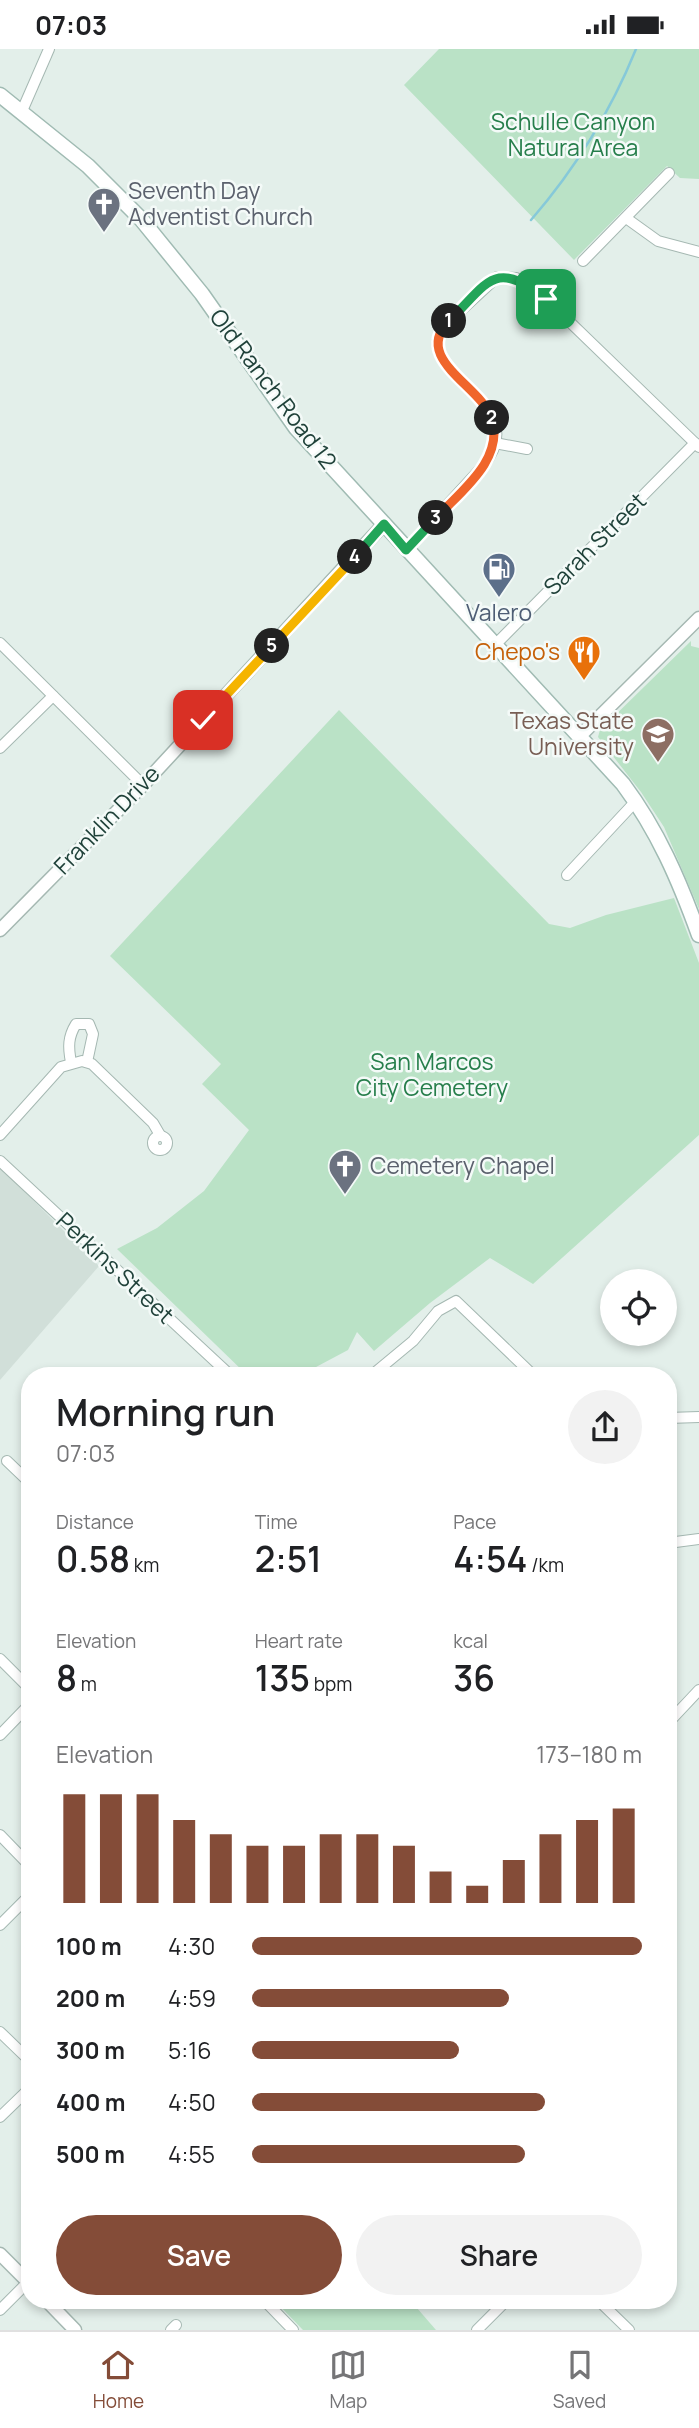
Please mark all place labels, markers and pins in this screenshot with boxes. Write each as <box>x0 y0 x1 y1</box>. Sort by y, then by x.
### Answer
place label: Seventh Day Adventist Church <box>128 174 313 232</box>
church icon: Seventh Day Adventist Church <box>85 185 123 234</box>
pin <box>516 269 576 329</box>
pin: 1 <box>432 303 466 339</box>
pin: 2 <box>475 401 510 435</box>
pin: 3 <box>418 501 453 535</box>
pin: 4 <box>338 539 372 575</box>
fuel station icon: Valero <box>480 550 518 599</box>
place label: Valero <box>466 596 532 628</box>
pin: 5 <box>254 629 290 663</box>
restaurant icon: Chepo's <box>565 633 603 682</box>
place label: Chepo's <box>475 635 560 667</box>
pin <box>173 690 233 750</box>
place label: Texas State University <box>510 704 634 762</box>
school or university icon: Texas State University <box>639 715 677 764</box>
church icon: Cemetery Chapel <box>326 1147 364 1196</box>
place label: Cemetery Chapel <box>370 1149 555 1181</box>

